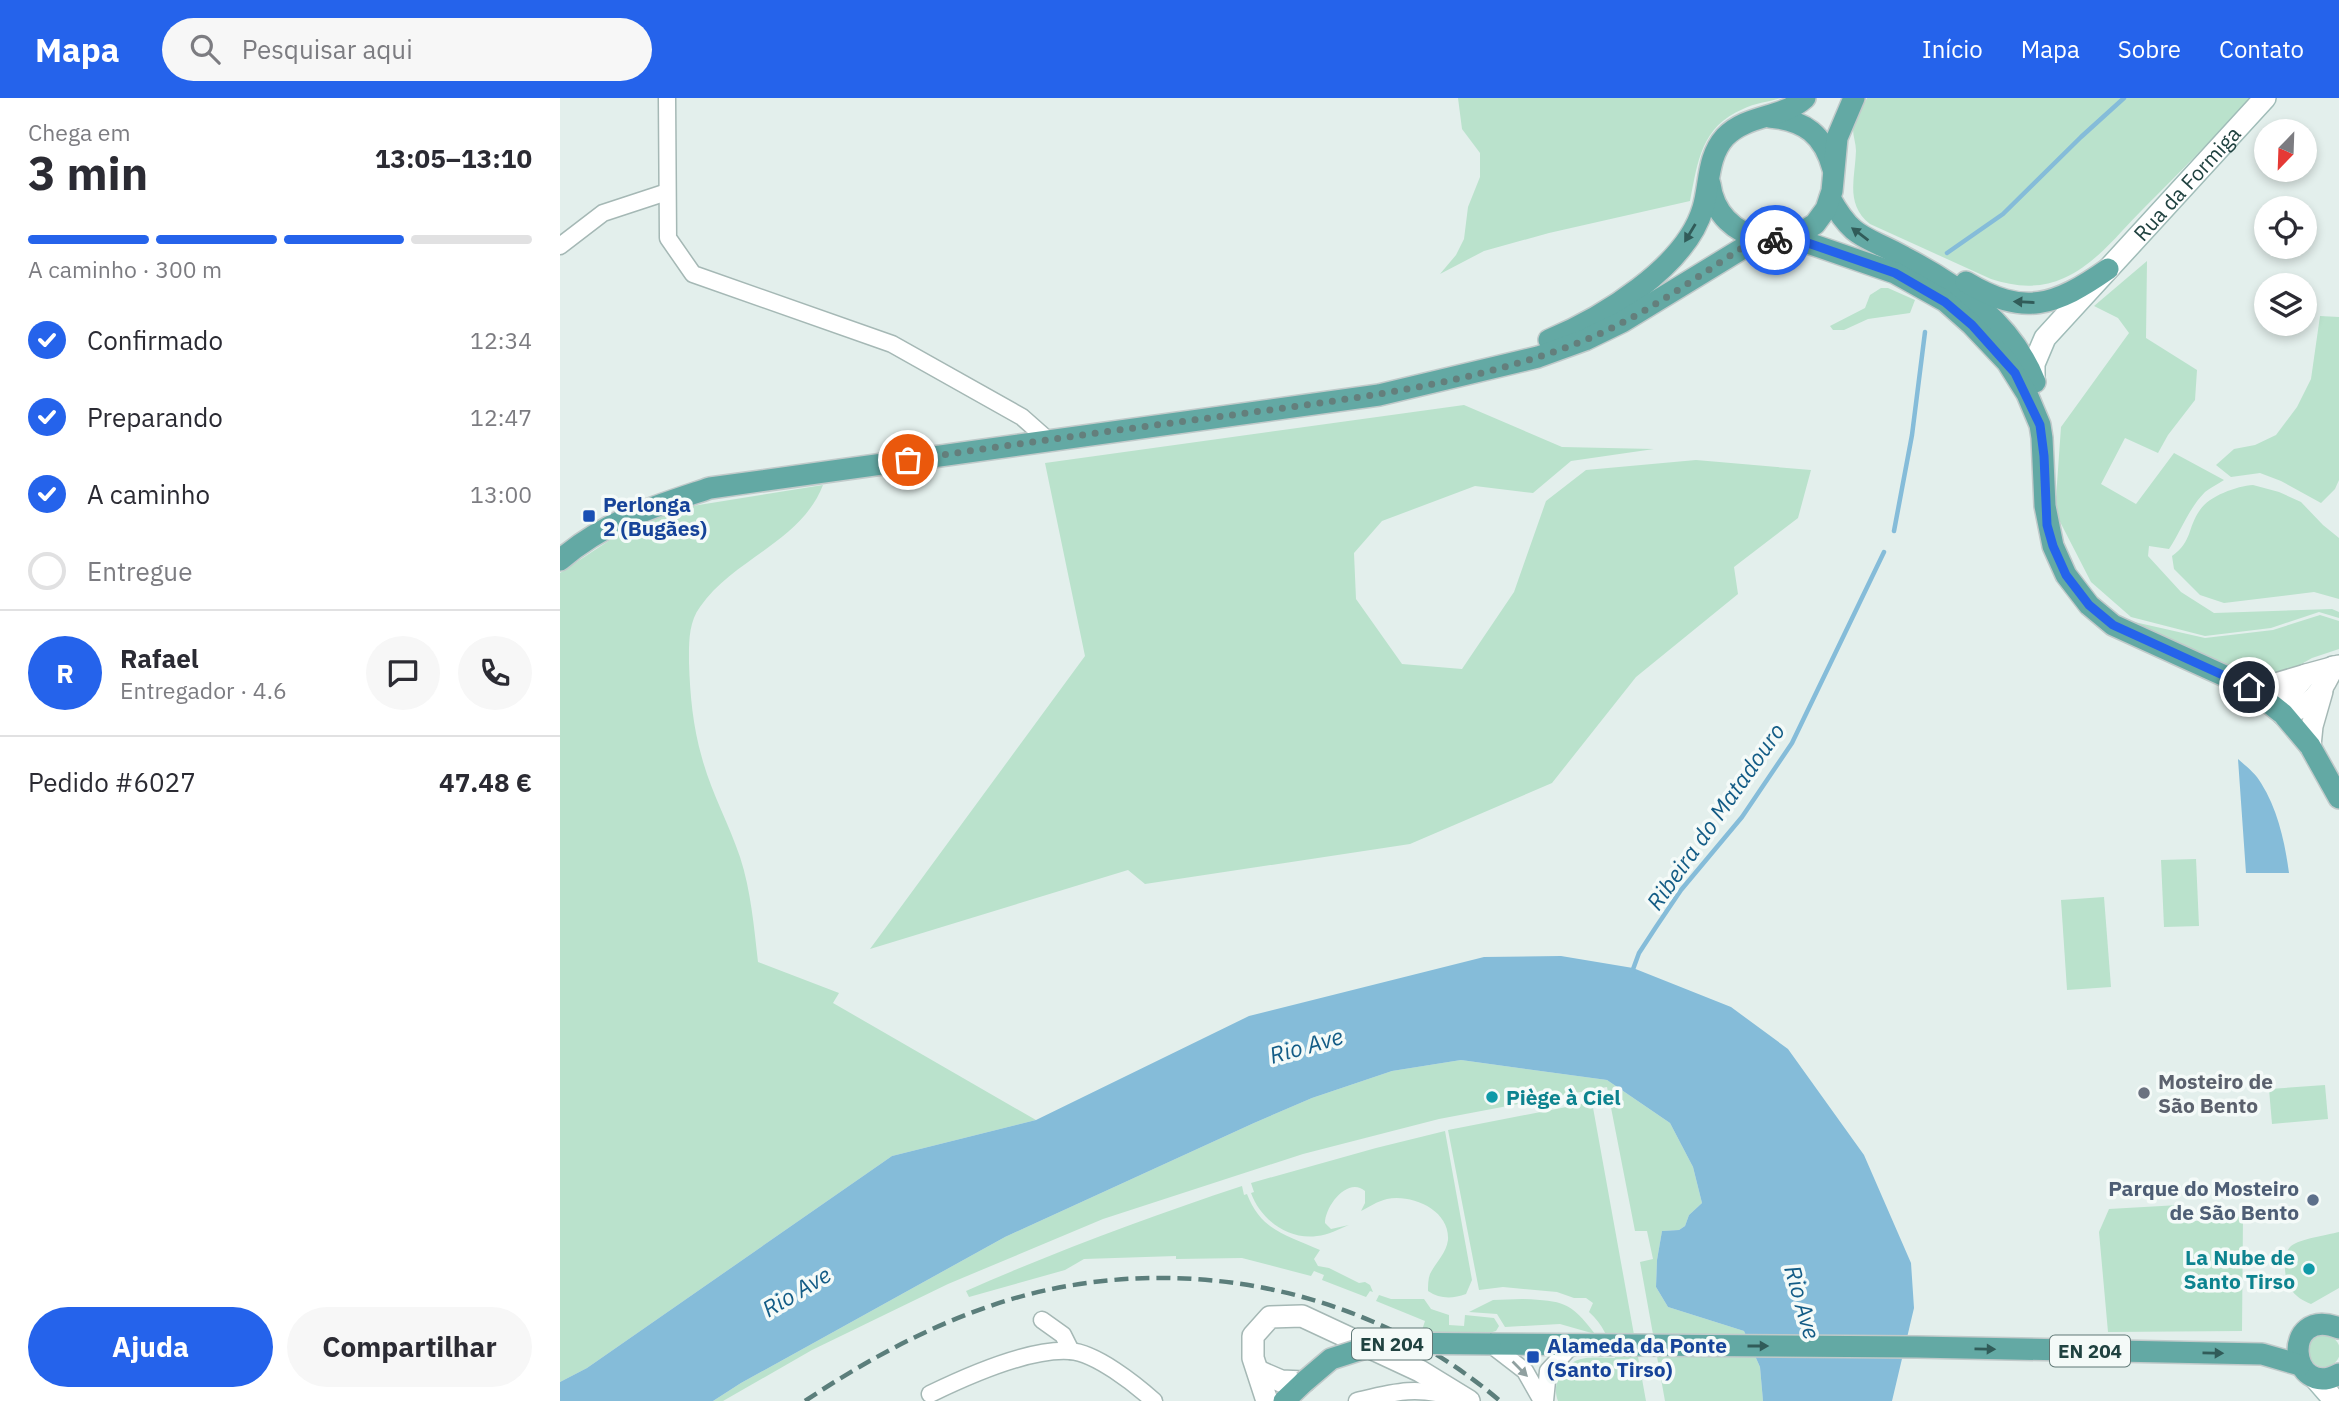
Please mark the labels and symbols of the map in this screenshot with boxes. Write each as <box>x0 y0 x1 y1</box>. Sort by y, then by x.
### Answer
north arrow <box>2254 119 2317 182</box>
street label: Rua da Formiga <box>2127 120 2247 247</box>
courier <box>1740 205 1810 275</box>
one-way arrow <box>1684 223 1697 242</box>
one-way arrow <box>1851 227 1869 242</box>
one-way arrow <box>2013 296 2035 307</box>
pin <box>878 430 938 490</box>
place label: Perlonga 2 (Bugães) <box>603 490 707 542</box>
marker: Perlonga 2 (Bugães) <box>581 508 597 524</box>
pin <box>2219 657 2279 717</box>
water label: Ribeira do Matadouro <box>1639 717 1791 915</box>
water label: Rio Ave <box>1266 1020 1346 1070</box>
place label: Mosteiro de São Bento <box>2158 1067 2273 1119</box>
place label: Piège à Ciel <box>1506 1083 1621 1111</box>
marker: Mosteiro de São Bento <box>2136 1085 2152 1101</box>
marker: Piège à Ciel <box>1484 1089 1500 1105</box>
place label: Parque do Mosteiro de São Bento <box>2108 1174 2299 1226</box>
marker: Parque do Mosteiro de São Bento <box>2305 1192 2321 1208</box>
place label: La Nube de Santo Tirso <box>2183 1243 2295 1295</box>
water label: Rio Ave <box>756 1259 836 1323</box>
marker: La Nube de Santo Tirso <box>2301 1261 2317 1277</box>
water label: Rio Ave <box>1778 1262 1828 1342</box>
road number: EN 204 <box>1352 1328 1432 1360</box>
place label: Alameda da Ponte (Santo Tirso) <box>1547 1331 1727 1383</box>
road number: EN 204 <box>2050 1336 2130 1366</box>
one-way arrow <box>1747 1340 1769 1352</box>
one-way arrow <box>1974 1343 1996 1354</box>
one-way arrow <box>2202 1347 2224 1359</box>
marker: Alameda da Ponte (Santo Tirso) <box>1525 1349 1541 1365</box>
one-way arrow <box>1512 1361 1529 1378</box>

